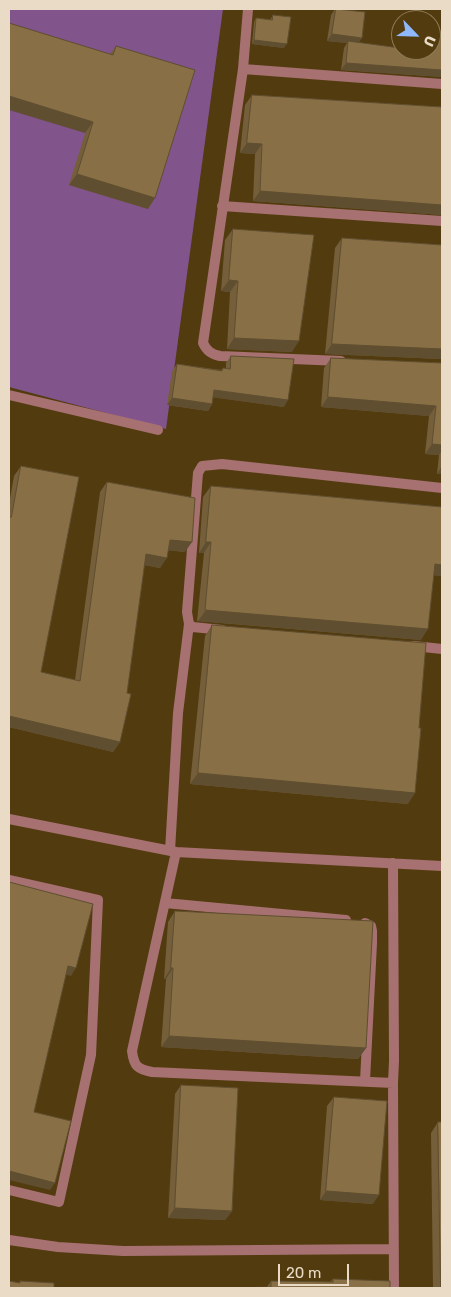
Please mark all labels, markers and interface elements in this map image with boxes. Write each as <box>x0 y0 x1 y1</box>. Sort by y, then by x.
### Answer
north arrow <box>391 10 441 60</box>
text: U <box>419 33 439 49</box>
scale bar <box>281 1254 352 1286</box>
text: 20 m <box>286 1264 321 1282</box>

